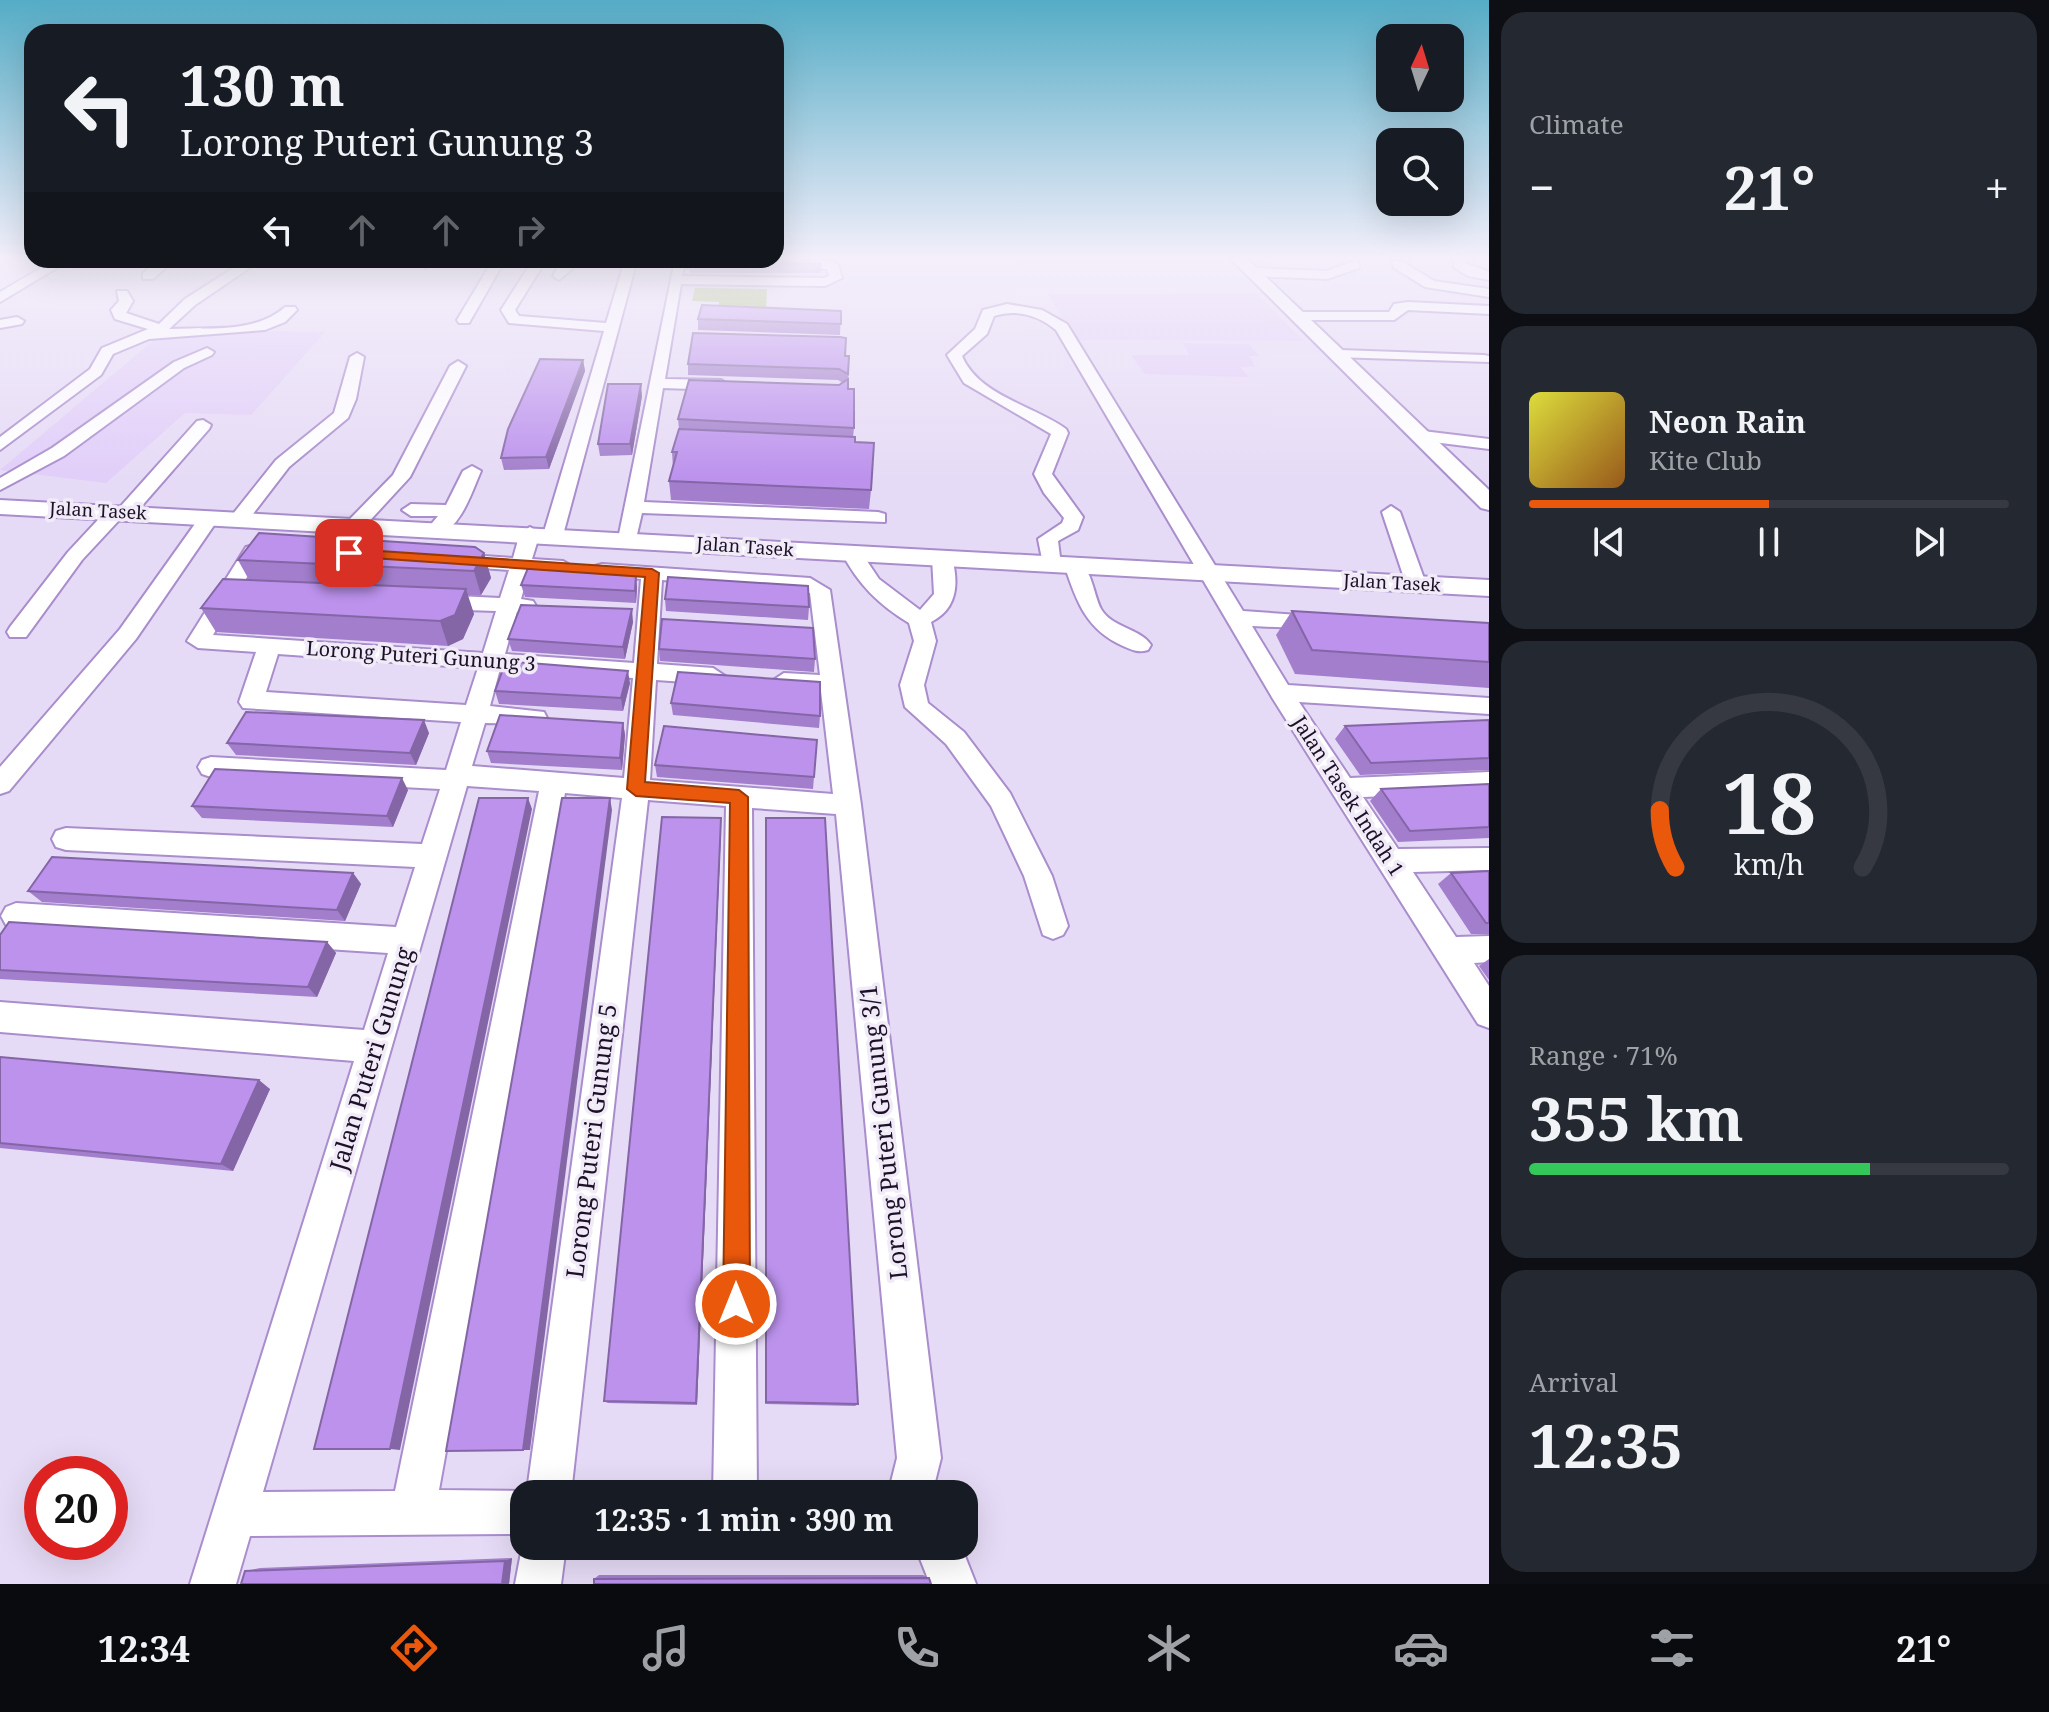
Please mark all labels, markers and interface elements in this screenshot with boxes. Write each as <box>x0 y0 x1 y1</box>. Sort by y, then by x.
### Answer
north arrow <box>1376 24 1464 112</box>
map controls <box>1376 24 1464 216</box>
text: 130 m <box>180 46 345 122</box>
icon: left <box>48 56 152 160</box>
text: Climate <box>1529 106 1624 142</box>
text: Lorong Puteri Gunung 3 <box>180 118 594 167</box>
button: search <box>1376 128 1464 216</box>
text: 21° <box>1724 146 1815 228</box>
text: − <box>1529 157 1554 217</box>
text: + <box>1984 157 2009 217</box>
icon: left <box>256 208 300 252</box>
icon: ahead <box>340 208 384 252</box>
icon: ahead <box>424 208 468 252</box>
icon: right <box>508 208 552 252</box>
text: Neon Rain <box>1649 401 1806 442</box>
text: Kite Club <box>1649 442 1762 478</box>
street label: Jalan Tasek <box>48 495 148 525</box>
pin <box>315 519 383 587</box>
icon: previous <box>1587 520 1631 564</box>
icon: pause <box>1747 520 1791 564</box>
icon: next <box>1907 520 1951 564</box>
icon: arrive <box>327 531 371 575</box>
street label: Jalan Tasek <box>695 531 795 561</box>
street label: Jalan Tasek <box>1342 567 1442 597</box>
street label: Lorong Puteri Gunung 3 <box>305 634 537 677</box>
street label: Jalan Tasek Indah 1 <box>1286 709 1410 881</box>
text: 18 <box>1722 745 1816 858</box>
text: km/h <box>1734 844 1804 883</box>
street label: Jalan Puteri Gunung <box>321 942 420 1176</box>
street label: Lorong Puteri Gunung 3/1 <box>851 983 914 1281</box>
street label: Lorong Puteri Gunung 5 <box>557 1002 624 1280</box>
text: Range · 71% <box>1529 1037 1678 1073</box>
text: 355 km <box>1529 1077 1744 1159</box>
position arrow <box>694 1262 778 1346</box>
text: Arrival <box>1529 1364 1618 1400</box>
text: 12:35 <box>1529 1404 1683 1486</box>
speed limit sign: 20 <box>24 1456 128 1560</box>
text: 12:35 · 1 min · 390 m <box>595 1499 893 1540</box>
icon: directions <box>386 1620 442 1676</box>
icon: music <box>638 1620 694 1676</box>
icon: phone <box>889 1620 945 1676</box>
icon: climate <box>1141 1620 1197 1676</box>
icon: car <box>1393 1620 1449 1676</box>
icon: filters <box>1644 1620 1700 1676</box>
text: 12:34 <box>98 1624 190 1673</box>
text: 21° <box>1896 1624 1951 1673</box>

